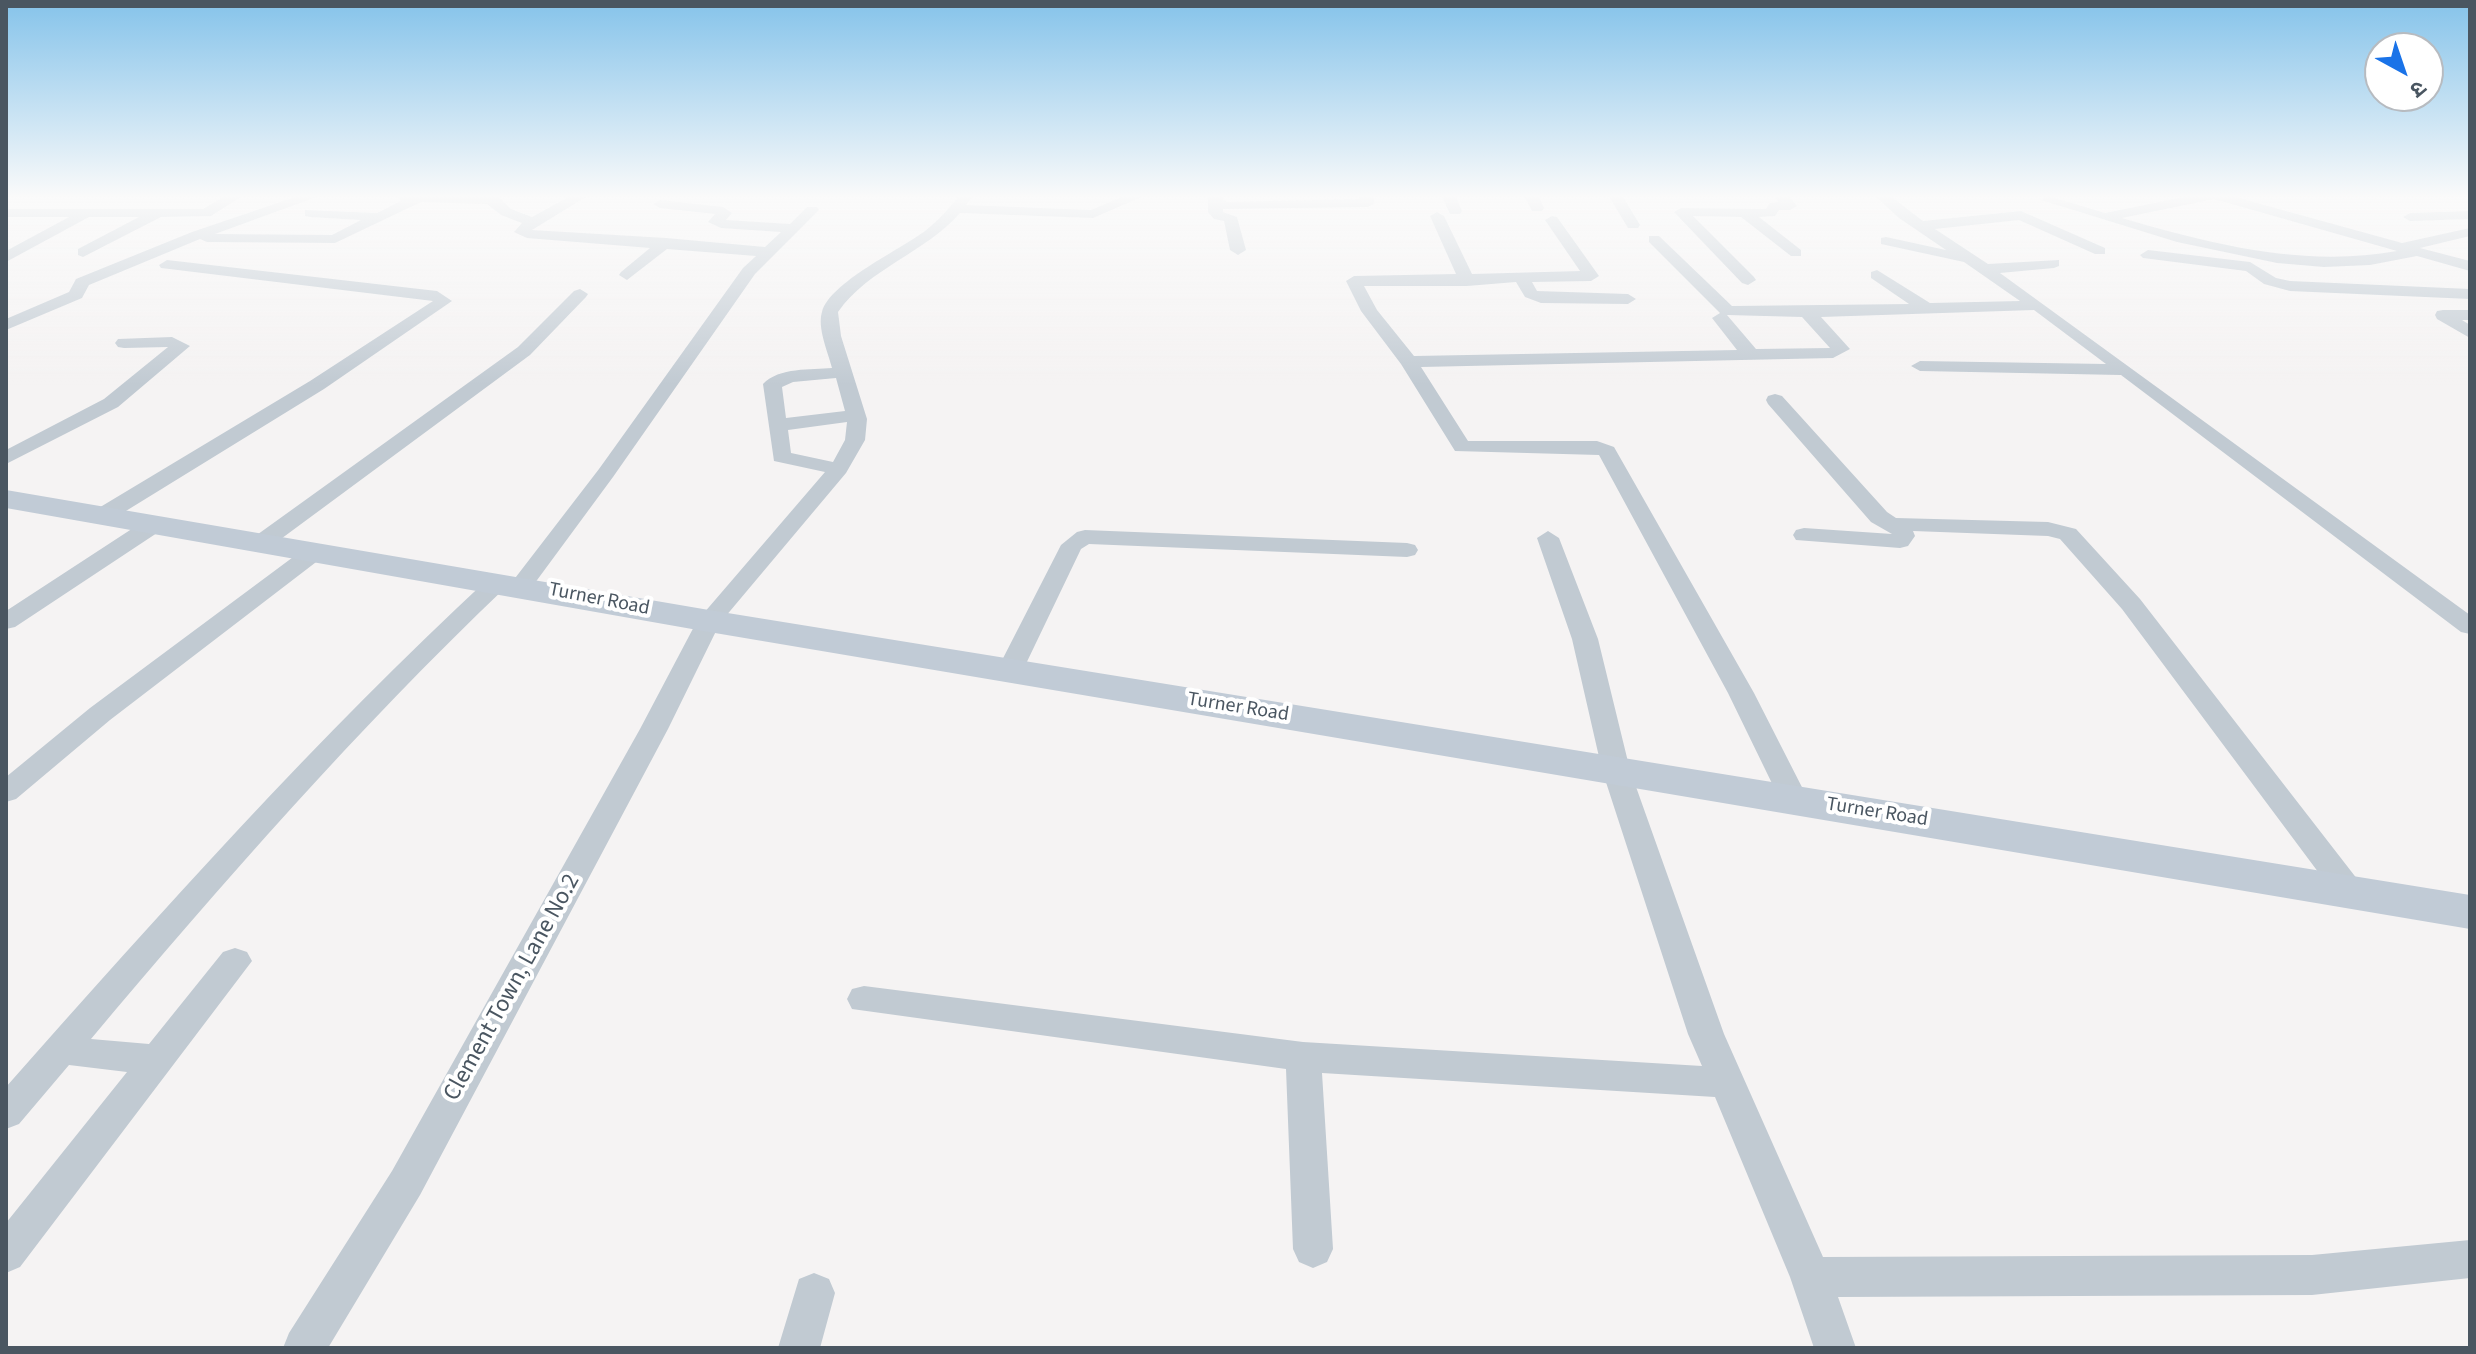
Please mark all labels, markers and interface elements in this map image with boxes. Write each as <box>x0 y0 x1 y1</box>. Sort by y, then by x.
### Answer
north arrow <box>2364 32 2444 112</box>
text: उ <box>2403 72 2433 105</box>
street label: Turner Road <box>546 578 652 622</box>
street label: Turner Road <box>1186 688 1290 728</box>
street label: Turner Road <box>1825 793 1929 833</box>
street label: Clement Town, Lane No.2 <box>439 870 587 1106</box>

